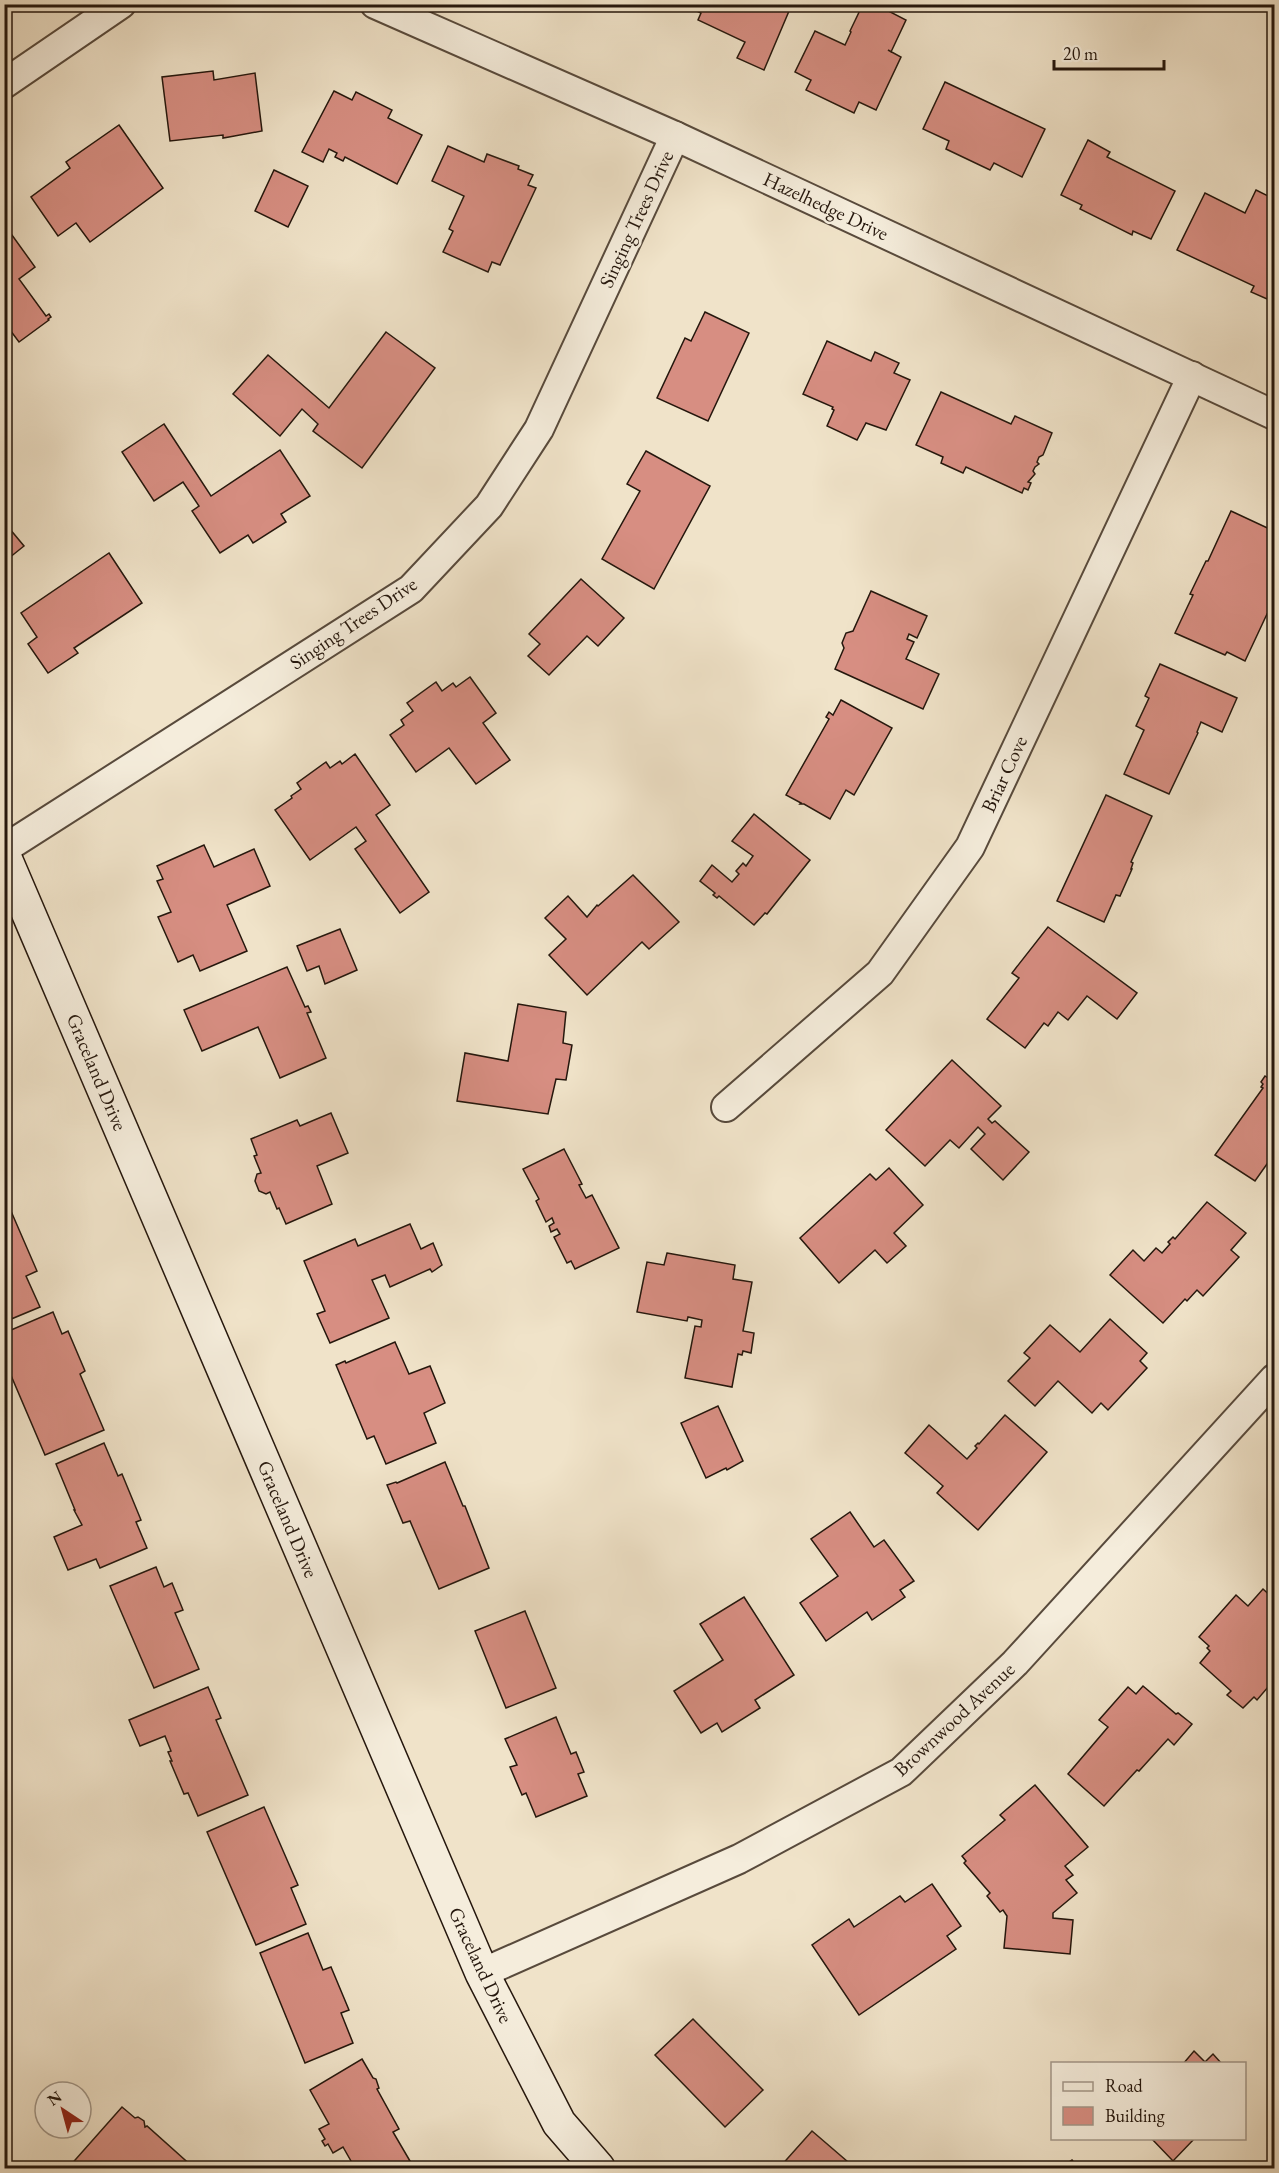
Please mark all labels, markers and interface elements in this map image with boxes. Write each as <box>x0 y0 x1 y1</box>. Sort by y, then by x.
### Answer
scale bar <box>1054 33 1164 71</box>
text: 20 m <box>1063 42 1098 65</box>
street label: Singing Trees Drive <box>593 146 679 292</box>
street label: Hazelhedge Drive <box>759 166 893 246</box>
street label: Singing Trees Drive <box>284 571 422 675</box>
street label: Briar Cove <box>975 731 1033 817</box>
street label: Graceland Drive <box>61 1009 133 1135</box>
street label: Graceland Drive <box>252 1456 324 1582</box>
street label: Brownwood Avenue <box>888 1656 1020 1782</box>
street label: Graceland Drive <box>443 1903 519 2027</box>
legend <box>1051 2062 1246 2140</box>
text: Road <box>1105 2074 1144 2097</box>
north arrow <box>33 2080 93 2140</box>
text: N <box>43 2086 66 2111</box>
text: Building <box>1105 2104 1165 2127</box>

